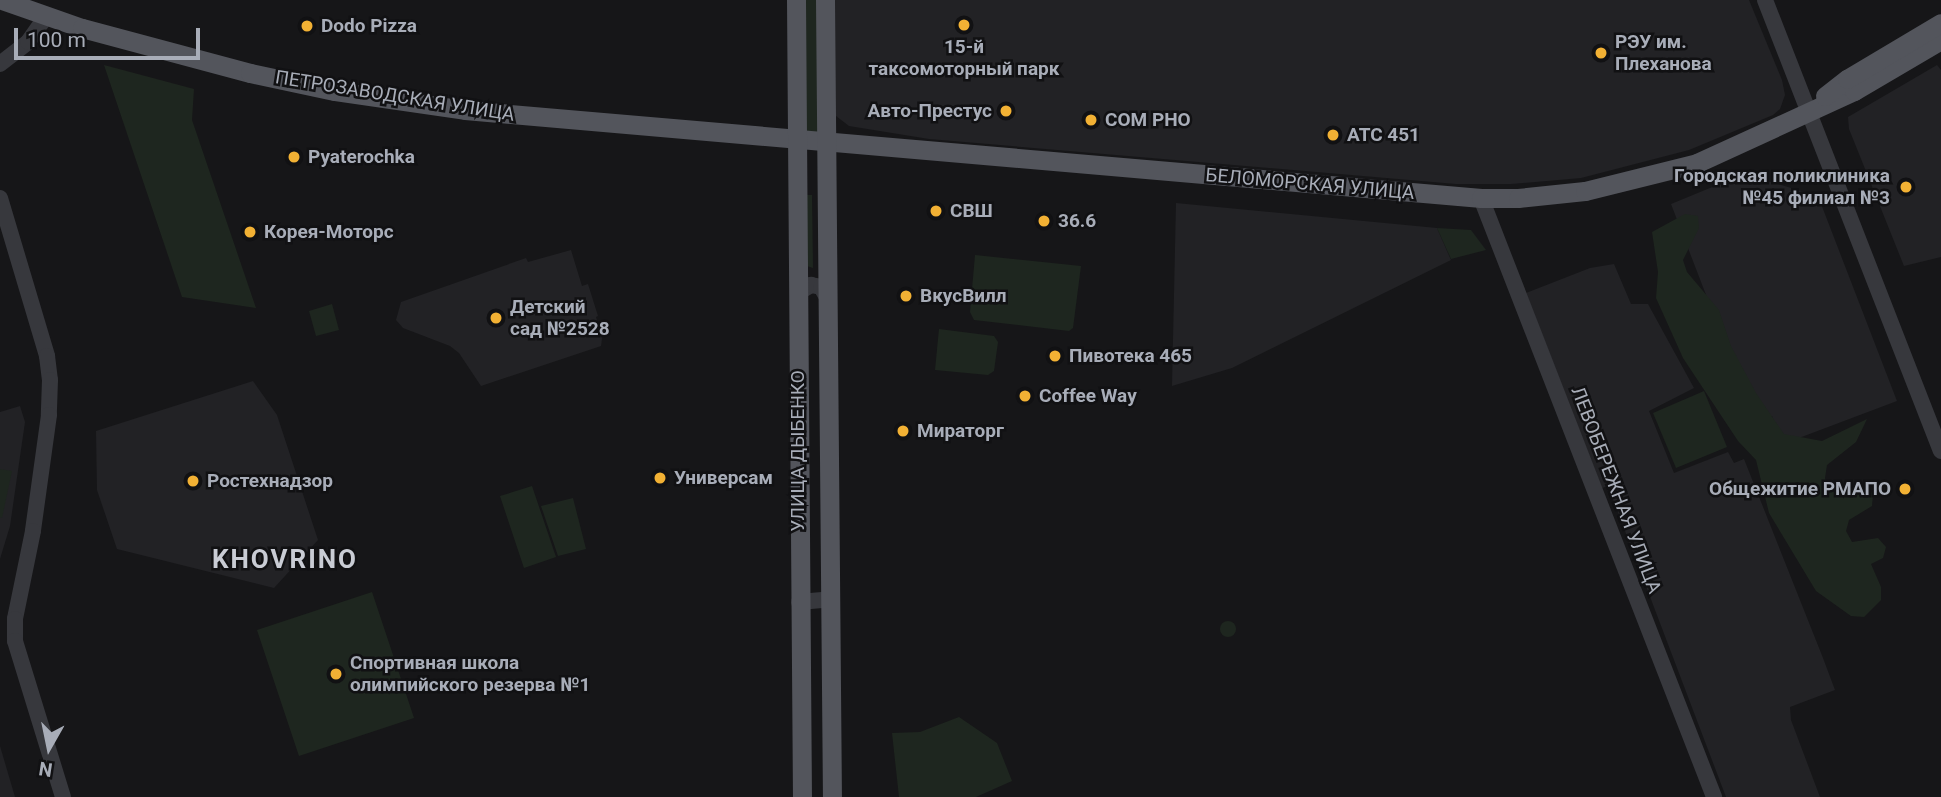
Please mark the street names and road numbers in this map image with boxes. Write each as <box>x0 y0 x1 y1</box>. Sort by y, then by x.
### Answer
street label: ПЕТРОЗАВОДСКАЯ УЛИЦА <box>274 66 516 126</box>
street label: БЕЛОМОРСКАЯ УЛИЦА <box>1205 164 1415 204</box>
street label: УЛИЦА ДЫБЕНКО <box>787 370 809 532</box>
street label: ЛЕВОБЕРЕЖНАЯ УЛИЦА <box>1566 383 1666 597</box>

